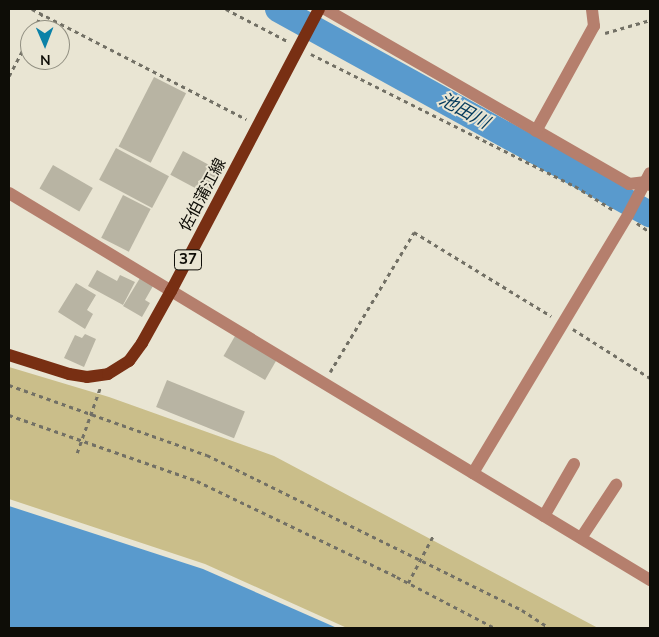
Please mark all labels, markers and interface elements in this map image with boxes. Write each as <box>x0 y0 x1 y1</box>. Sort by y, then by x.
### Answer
north arrow <box>20 20 70 70</box>
text: N <box>40 50 51 69</box>
water label: 池田川 <box>435 88 493 134</box>
street label: 佐伯蒲江線 <box>176 155 230 235</box>
road number: 37 <box>173 248 203 272</box>

